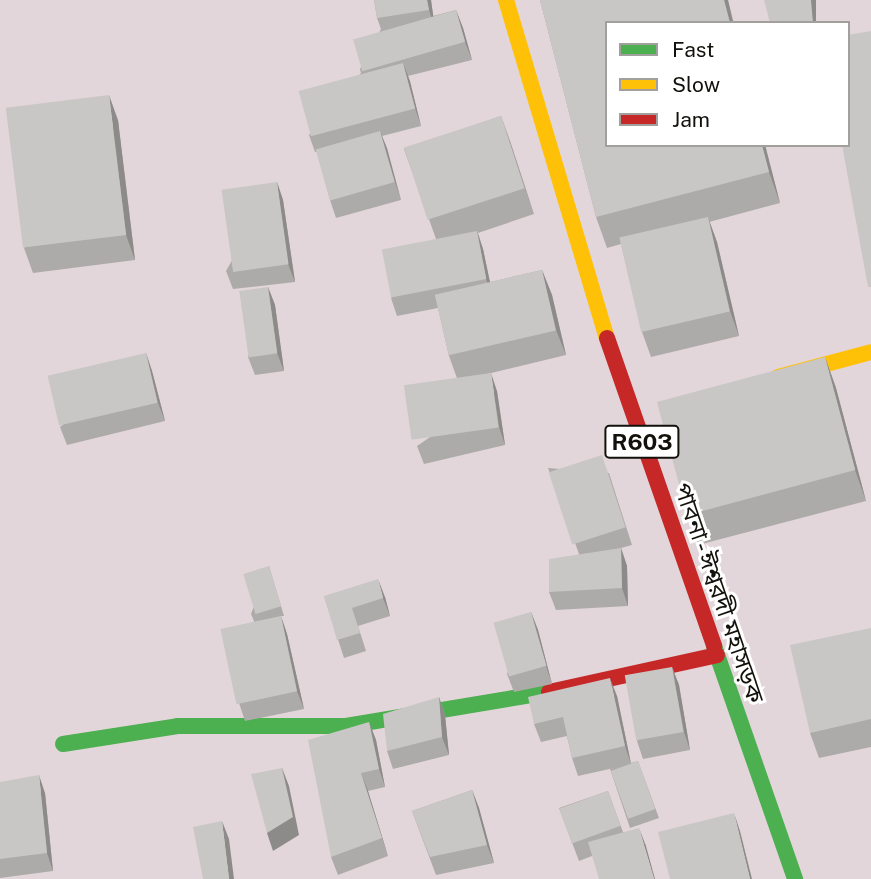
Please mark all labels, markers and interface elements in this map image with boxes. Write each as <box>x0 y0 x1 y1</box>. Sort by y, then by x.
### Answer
legend <box>605 21 850 147</box>
text: Fast <box>672 37 714 62</box>
text: Slow <box>672 72 720 97</box>
text: Jam <box>672 107 710 132</box>
road number: R603 <box>604 422 680 462</box>
street label: পাবনা - ঈশ্বরদী মহাসড়ক <box>667 476 771 710</box>

